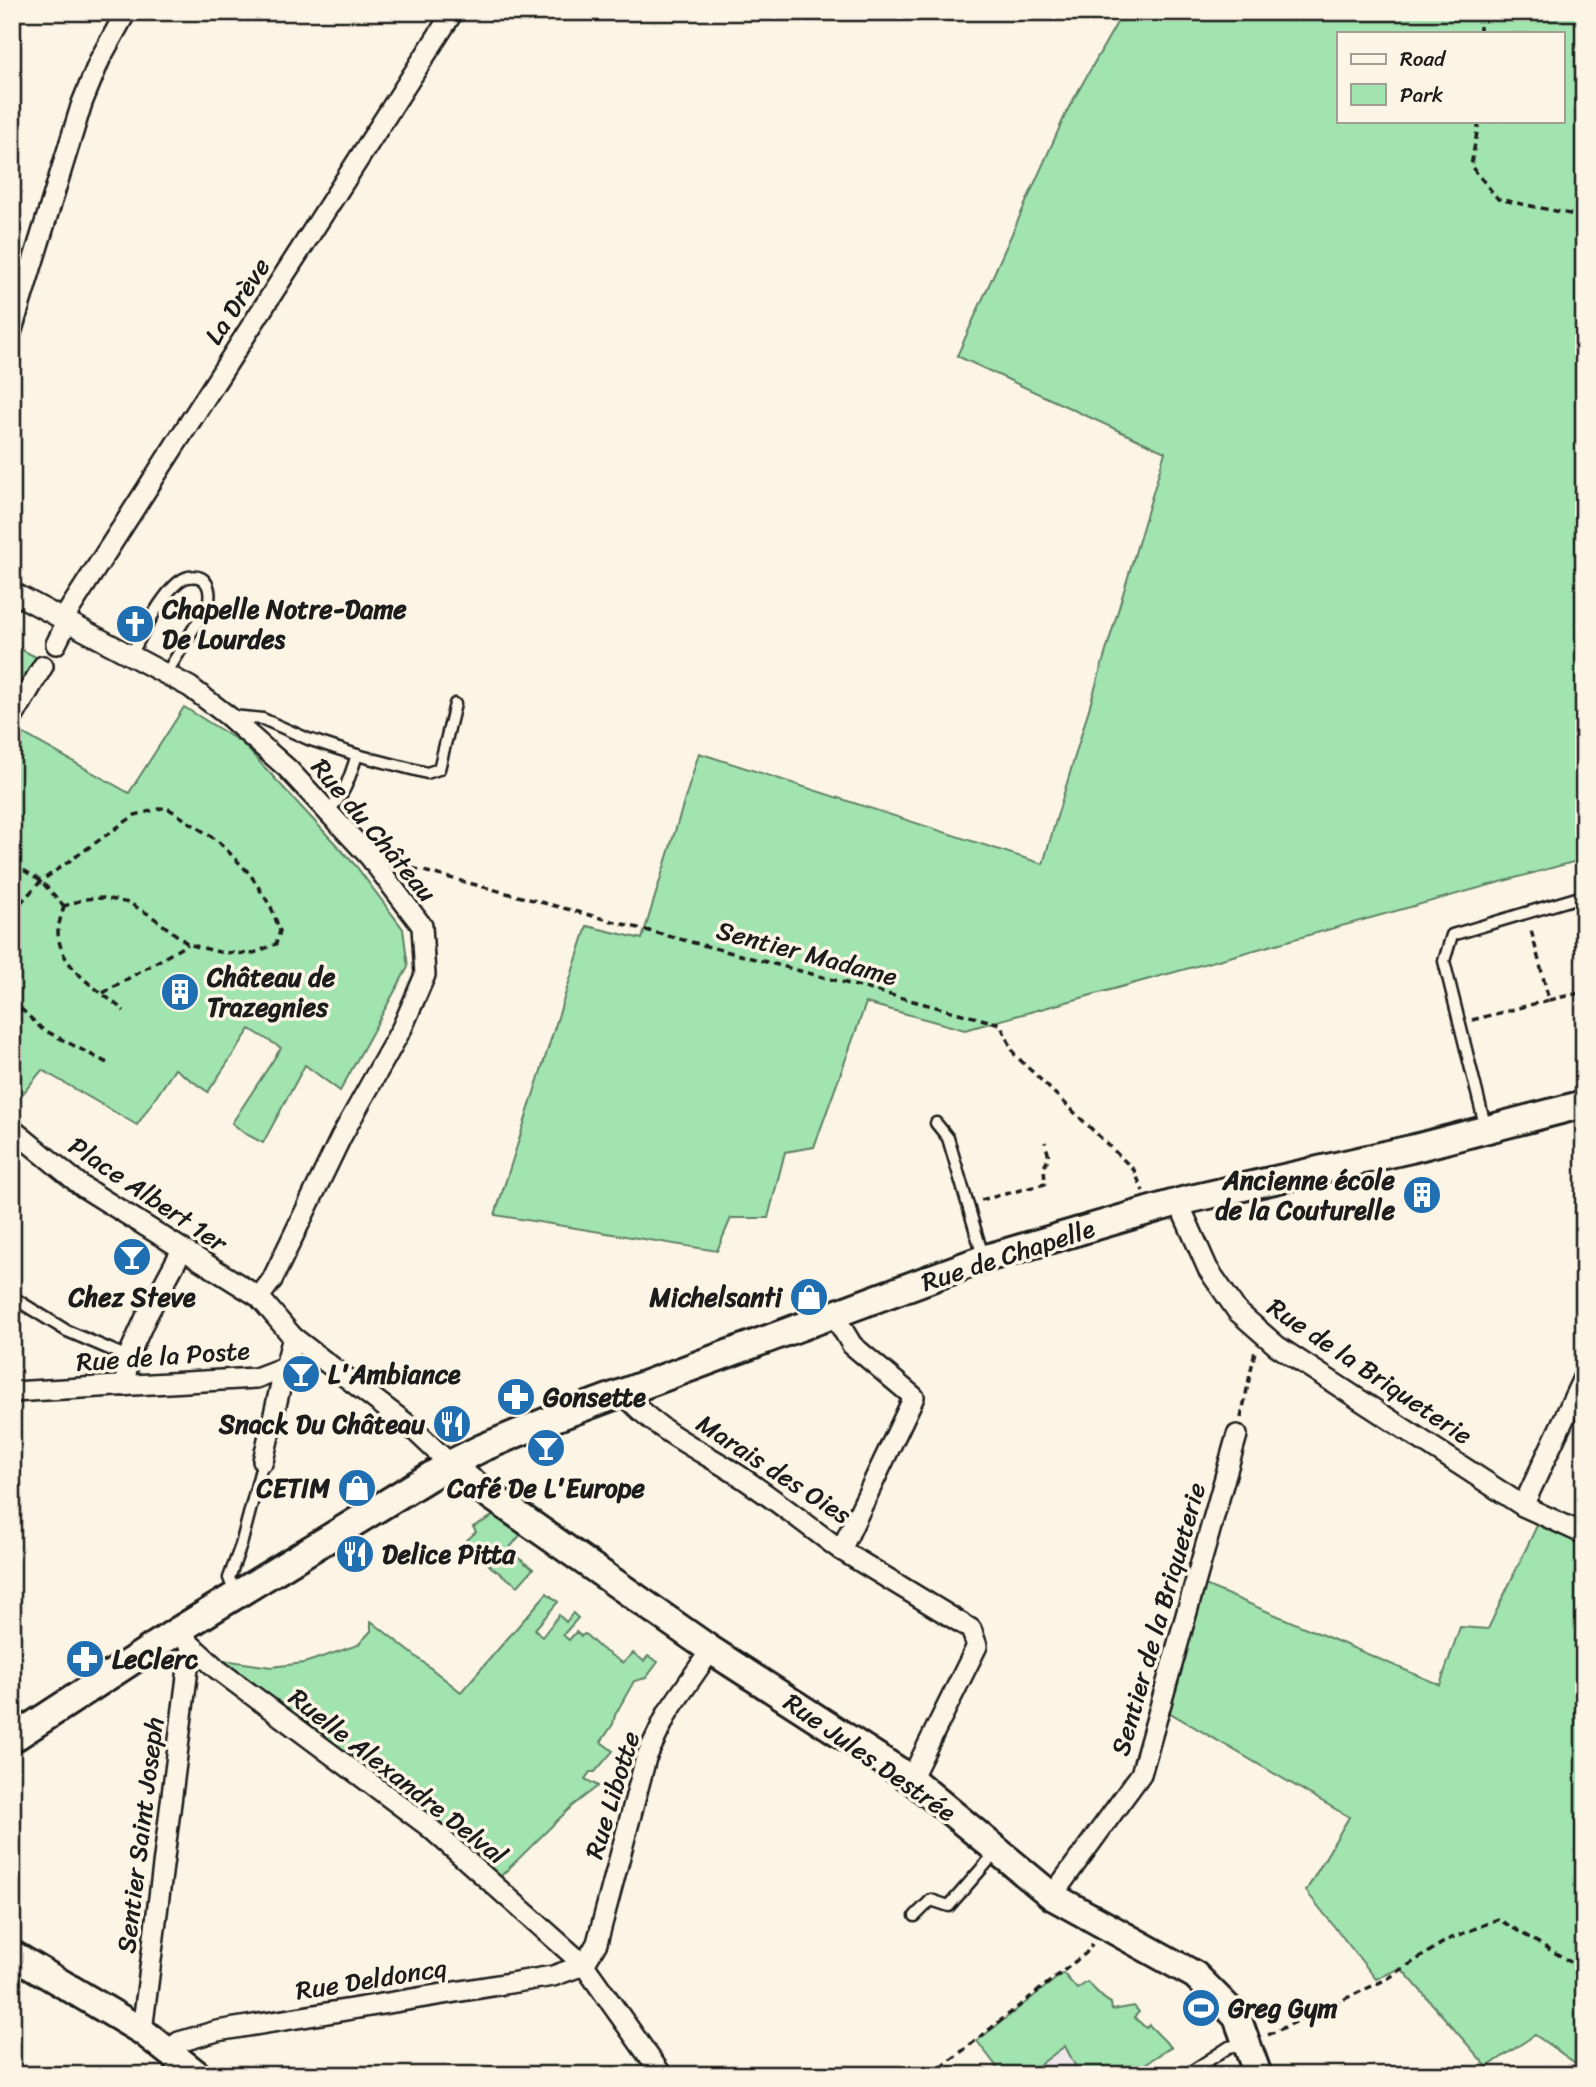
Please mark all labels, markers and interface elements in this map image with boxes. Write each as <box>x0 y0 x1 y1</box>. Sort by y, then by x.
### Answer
legend <box>1337 32 1564 122</box>
text: Road <box>1400 40 1447 78</box>
text: Park <box>1400 76 1443 114</box>
street label: La Drève <box>191 248 283 354</box>
place label: Chapelle Notre-Dame De Lourdes <box>161 586 407 662</box>
church icon: Chapelle Notre-Dame De Lourdes <box>114 603 156 645</box>
street label: Rue du Château <box>299 747 449 913</box>
street label: Sentier Madame <box>711 907 903 999</box>
place label: Château de Trazegnies <box>206 954 336 1030</box>
building icon: Château de Trazegnies <box>159 971 201 1013</box>
street label: Place Albert 1er <box>59 1124 238 1265</box>
place label: Ancienne école de la Couturelle <box>1215 1157 1396 1233</box>
building icon: Ancienne école de la Couturelle <box>1401 1174 1443 1216</box>
street label: Rue de Chapelle <box>915 1205 1101 1305</box>
bar icon: Chez Steve <box>111 1236 153 1278</box>
place label: Chez Steve <box>67 1274 196 1320</box>
place label: Michelsanti <box>649 1274 784 1320</box>
shop icon: Michelsanti <box>788 1276 830 1318</box>
street label: Rue de la Briqueterie <box>1258 1285 1482 1457</box>
street label: Rue de la Poste <box>75 1327 252 1385</box>
place label: L'Ambiance <box>328 1351 461 1397</box>
bar icon: L'Ambiance <box>280 1353 322 1395</box>
place label: Gonsette <box>543 1374 646 1420</box>
pharmacy icon: Gonsette <box>495 1376 537 1418</box>
place label: Snack Du Château <box>218 1401 426 1447</box>
street label: Marais des Oies <box>687 1401 861 1537</box>
restaurant icon: Snack Du Château <box>431 1403 473 1445</box>
bar icon: Café De L'Europe <box>525 1427 567 1469</box>
place label: CETIM <box>256 1465 330 1511</box>
place label: Café De L'Europe <box>446 1465 645 1511</box>
shop icon: CETIM <box>336 1467 378 1509</box>
street label: Sentier de la Briqueterie <box>1097 1477 1219 1761</box>
place label: Delice Pitta <box>382 1531 516 1577</box>
restaurant icon: Delice Pitta <box>334 1533 376 1575</box>
place label: LeClerc <box>112 1636 199 1682</box>
pharmacy icon: LeClerc <box>64 1638 106 1680</box>
street label: Ruelle Alexandre Delval <box>278 1675 518 1877</box>
street label: Rue Jules Destrée <box>774 1680 967 1834</box>
street label: Sentier Saint Joseph <box>103 1714 177 1956</box>
street label: Rue Libotte <box>571 1725 653 1865</box>
street label: Rue Deldoncq <box>292 1944 450 2014</box>
place label: Greg Gym <box>1228 1985 1338 2031</box>
sports icon: Greg Gym <box>1180 1987 1222 2029</box>

